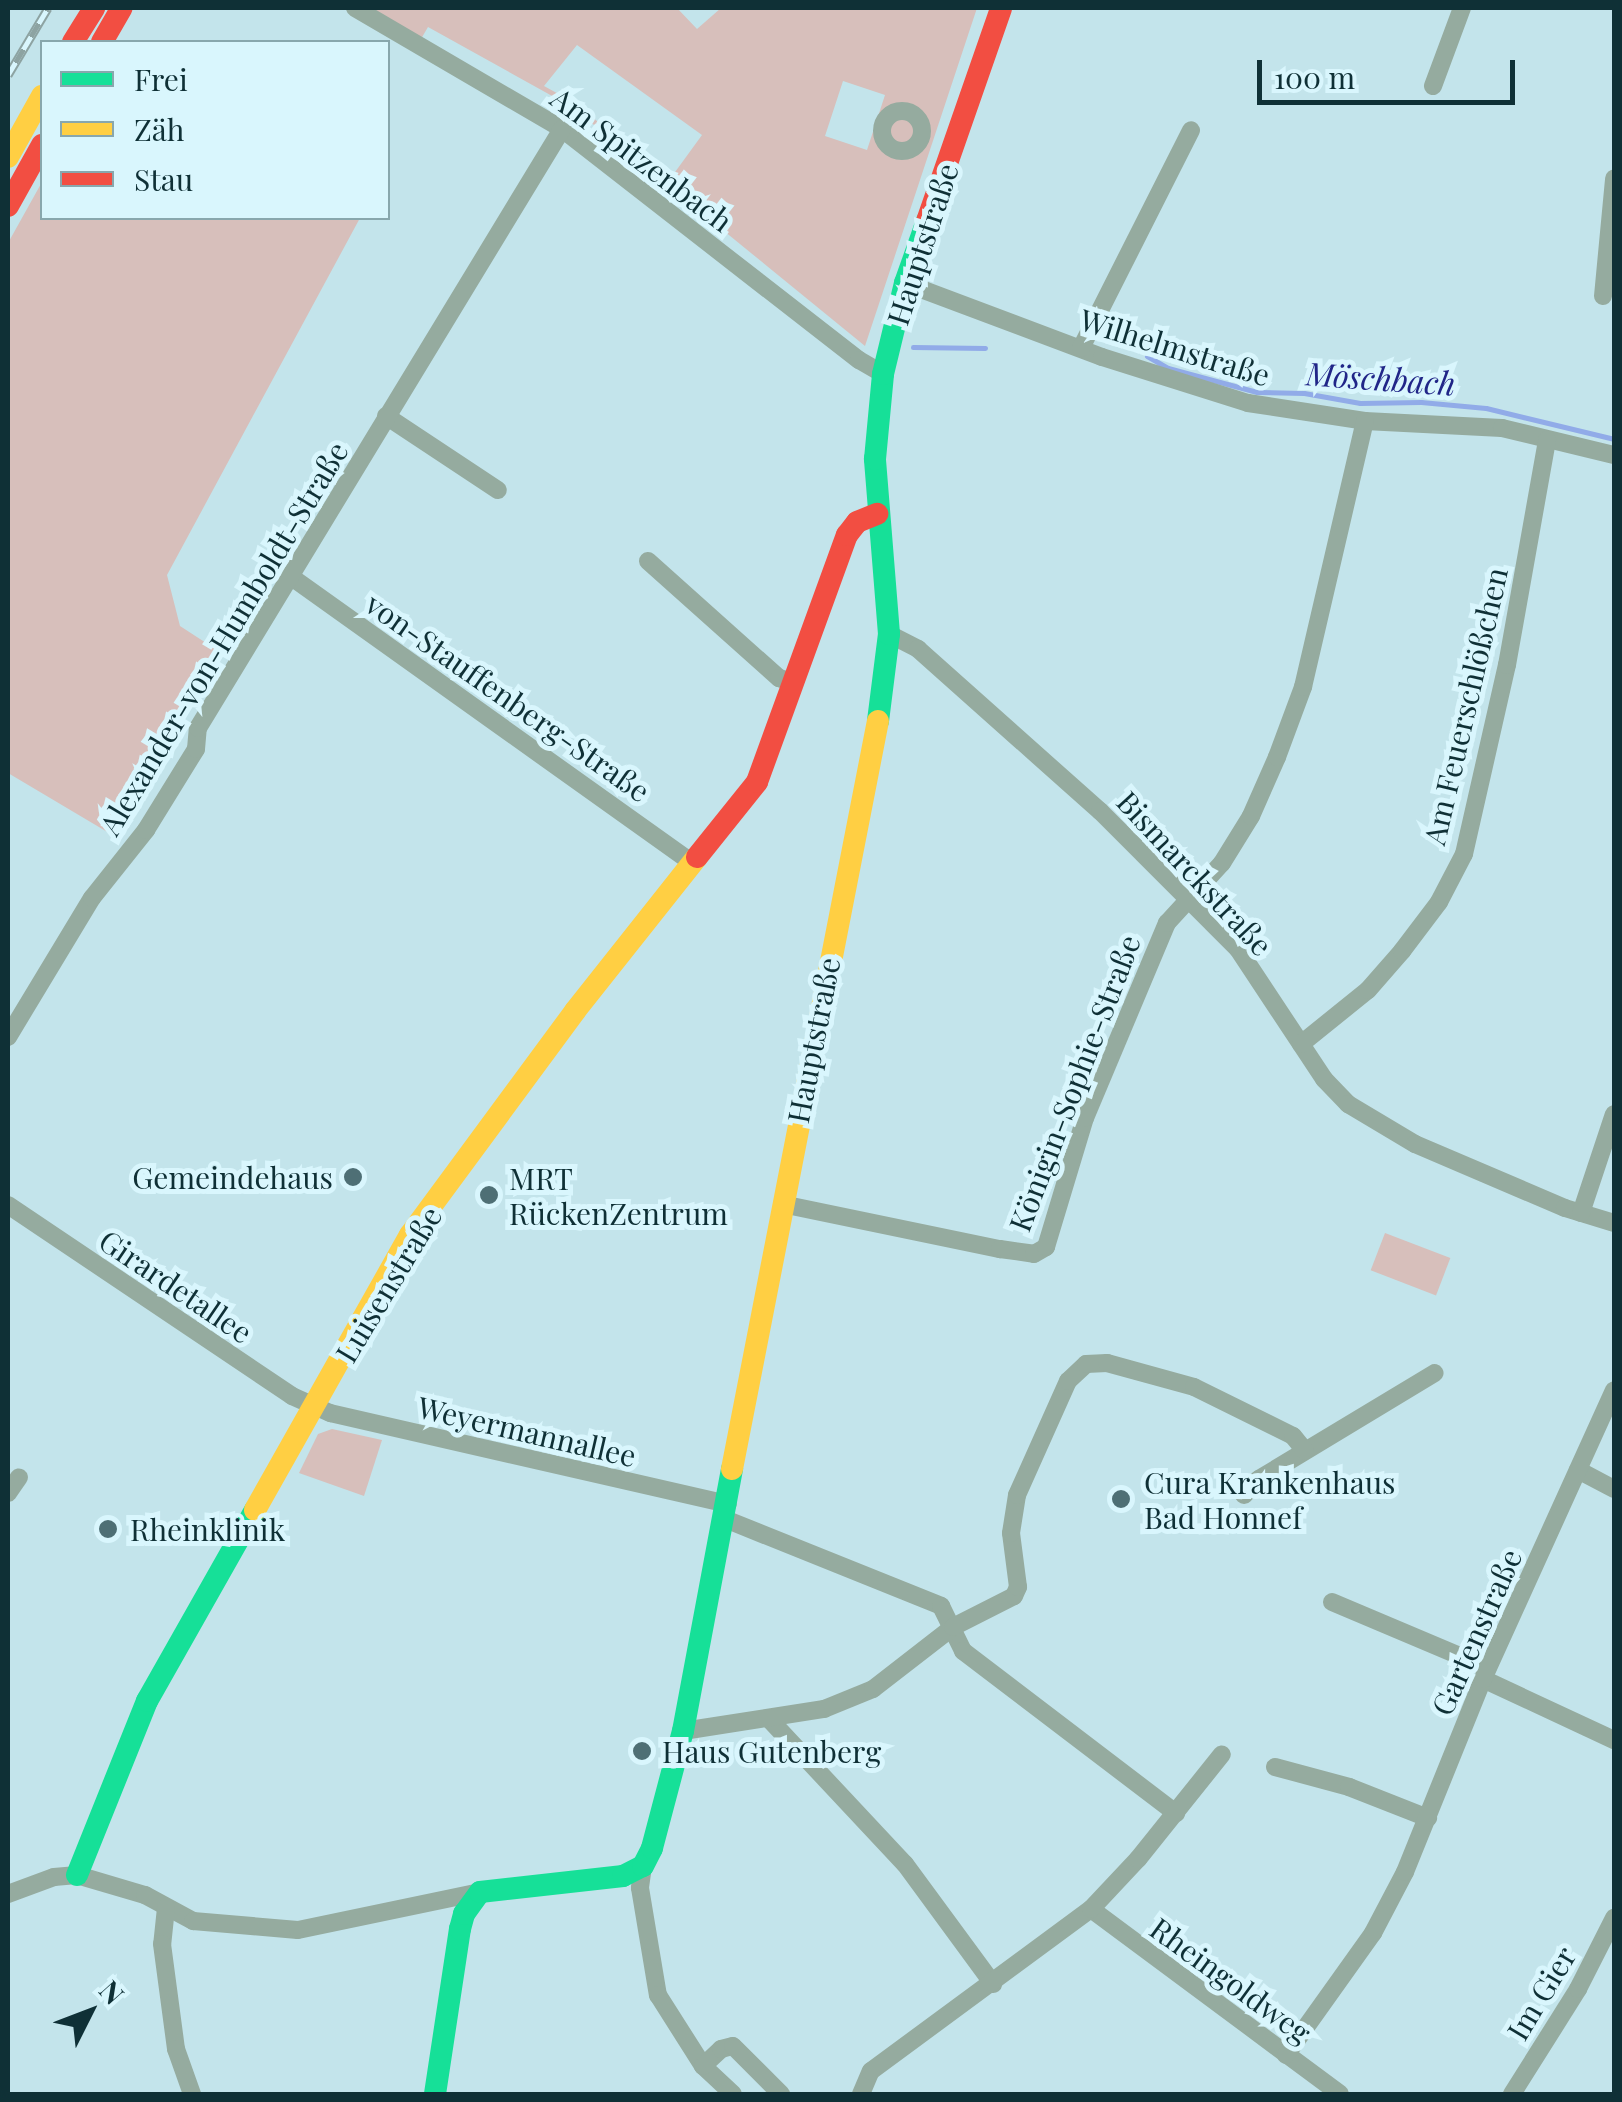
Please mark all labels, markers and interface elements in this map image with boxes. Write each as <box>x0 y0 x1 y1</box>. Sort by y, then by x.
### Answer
legend <box>40 40 390 220</box>
scale bar <box>1262 40 1520 102</box>
text: 100 m <box>1274 57 1355 97</box>
text: Frei <box>134 59 188 99</box>
street label: Am Spitzenbach <box>544 79 740 239</box>
text: Zäh <box>134 109 184 149</box>
text: Stau <box>134 159 193 199</box>
street label: Hauptstraße <box>879 159 965 329</box>
street label: Wilhelmstraße <box>1076 301 1274 393</box>
water label: Möschbach <box>1305 354 1457 402</box>
street label: Alexander-von-Humboldt-Straße <box>91 435 355 841</box>
street label: Am Feuerschlößchen <box>1416 564 1514 848</box>
street label: von-Stauffenberg-Straße <box>359 585 657 809</box>
street label: Bismarckstraße <box>1110 784 1280 962</box>
street label: Königin-Sophie-Straße <box>1001 930 1147 1236</box>
street label: Hauptstraße <box>779 954 847 1126</box>
place label: Gemeindehaus <box>132 1159 333 1195</box>
place label: MRT RückenZentrum <box>509 1160 728 1230</box>
marker: Gemeindehaus <box>342 1166 364 1188</box>
marker: MRT RückenZentrum <box>478 1184 500 1206</box>
street label: Luisenstraße <box>327 1200 449 1368</box>
street label: Girardetallee <box>93 1222 259 1350</box>
street label: Weyermannallee <box>414 1388 640 1474</box>
place label: Cura Krankenhaus Bad Honnef <box>1144 1464 1396 1534</box>
marker: Cura Krankenhaus Bad Honnef <box>1108 1486 1134 1512</box>
place label: Rheinklinik <box>130 1511 285 1547</box>
marker: Rheinklinik <box>95 1516 121 1542</box>
street label: Gartenstraße <box>1423 1543 1529 1721</box>
place label: Haus Gutenberg <box>662 1733 881 1769</box>
marker: Haus Gutenberg <box>631 1740 653 1762</box>
street label: Rheingoldweg <box>1144 1910 1318 2050</box>
street label: Im Gier <box>1499 1940 1583 2046</box>
north arrow <box>40 1962 140 2062</box>
text: N <box>92 1972 133 2011</box>

